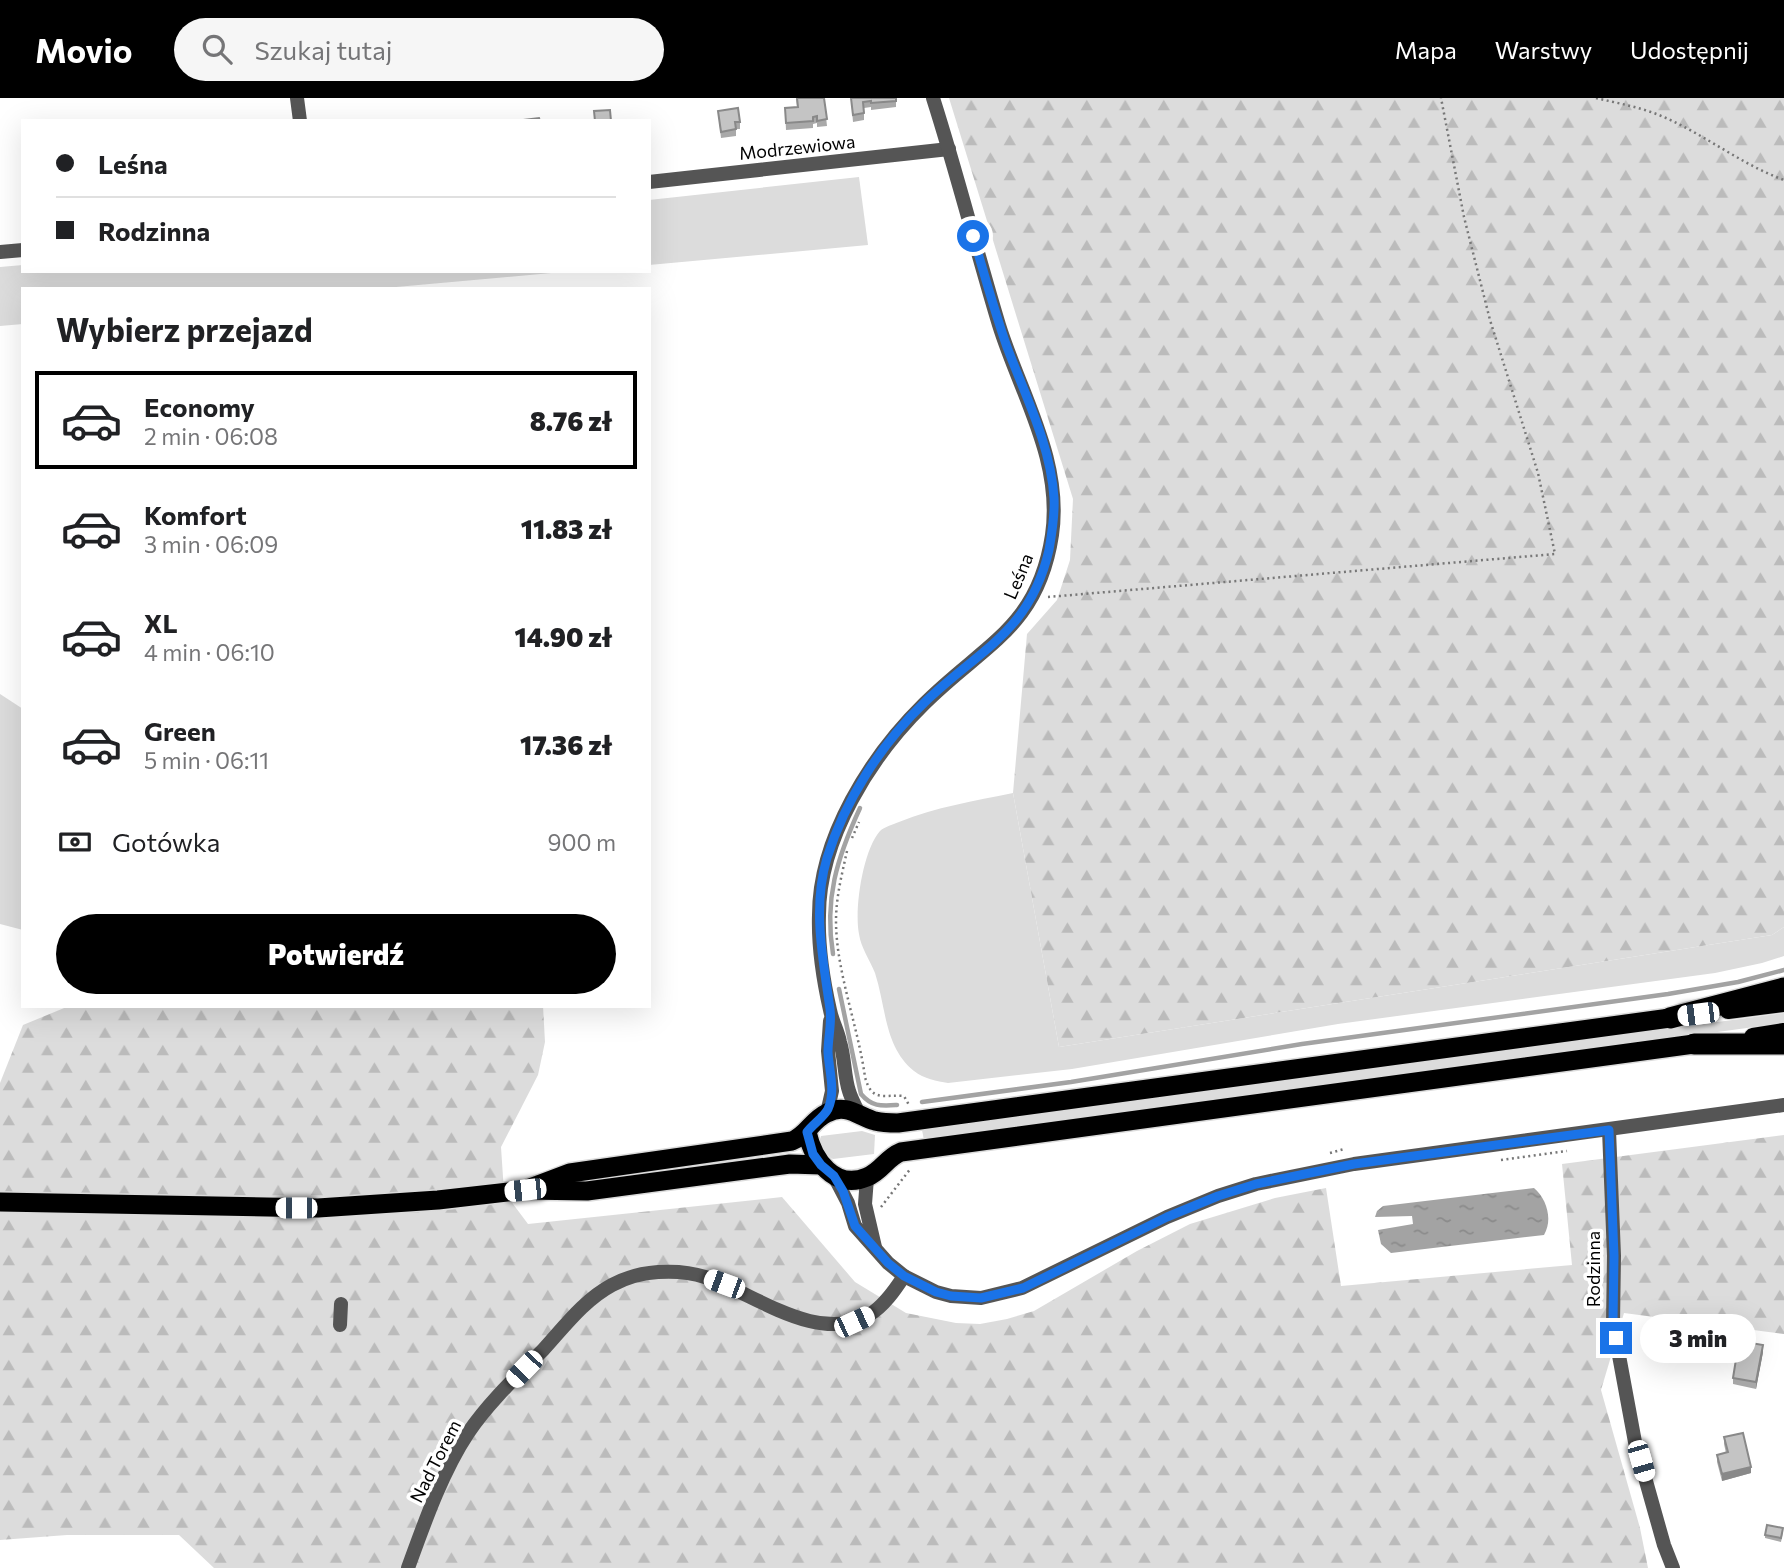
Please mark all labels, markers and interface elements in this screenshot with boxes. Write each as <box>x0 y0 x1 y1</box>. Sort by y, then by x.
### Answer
search box <box>174 18 664 81</box>
text: Movio <box>35 29 132 70</box>
icon: search <box>198 30 236 68</box>
text: Szukaj tutaj <box>254 34 393 65</box>
text: Mapa <box>1395 35 1457 64</box>
text: Warstwy <box>1495 35 1592 64</box>
text: Udostępnij <box>1630 35 1749 64</box>
street label: Modrzewiowa <box>738 130 856 164</box>
text: Leśna <box>98 148 168 179</box>
text: Rodzinna <box>98 215 210 246</box>
route start <box>957 220 989 252</box>
text: Wybierz przejazd <box>56 309 313 349</box>
icon: car <box>60 389 123 452</box>
text: Economy <box>144 391 255 422</box>
text: 8.76 zł <box>530 405 612 436</box>
text: 2 min · 06:08 <box>144 422 278 450</box>
icon: car <box>60 497 123 560</box>
text: Komfort <box>144 499 247 530</box>
text: 11.83 zł <box>521 513 612 544</box>
text: 3 min · 06:09 <box>144 530 278 558</box>
street label: Leśna <box>999 550 1037 602</box>
icon: car <box>60 605 123 668</box>
text: XL <box>144 607 178 638</box>
text: 14.90 zł <box>515 621 612 652</box>
text: 4 min · 06:10 <box>144 638 275 666</box>
icon: car <box>60 713 123 776</box>
text: Green <box>144 715 216 746</box>
text: 17.36 zł <box>520 729 612 760</box>
text: 5 min · 06:11 <box>144 746 269 774</box>
icon: cash <box>56 823 94 861</box>
text: Gotówka <box>112 826 220 857</box>
text: 900 m <box>548 828 616 856</box>
button: Potwierdź <box>56 914 616 994</box>
car <box>1676 1001 1721 1027</box>
car <box>504 1177 547 1203</box>
car <box>276 1198 318 1219</box>
street label: Rodzinna <box>1582 1231 1604 1307</box>
car <box>701 1267 748 1301</box>
car <box>831 1304 878 1340</box>
callout: 3 min <box>1640 1314 1756 1362</box>
route end <box>1600 1322 1632 1354</box>
text: 3 min <box>1669 1324 1727 1352</box>
car <box>502 1347 547 1391</box>
street label: Nad Torem <box>405 1416 465 1506</box>
car <box>1626 1438 1657 1484</box>

